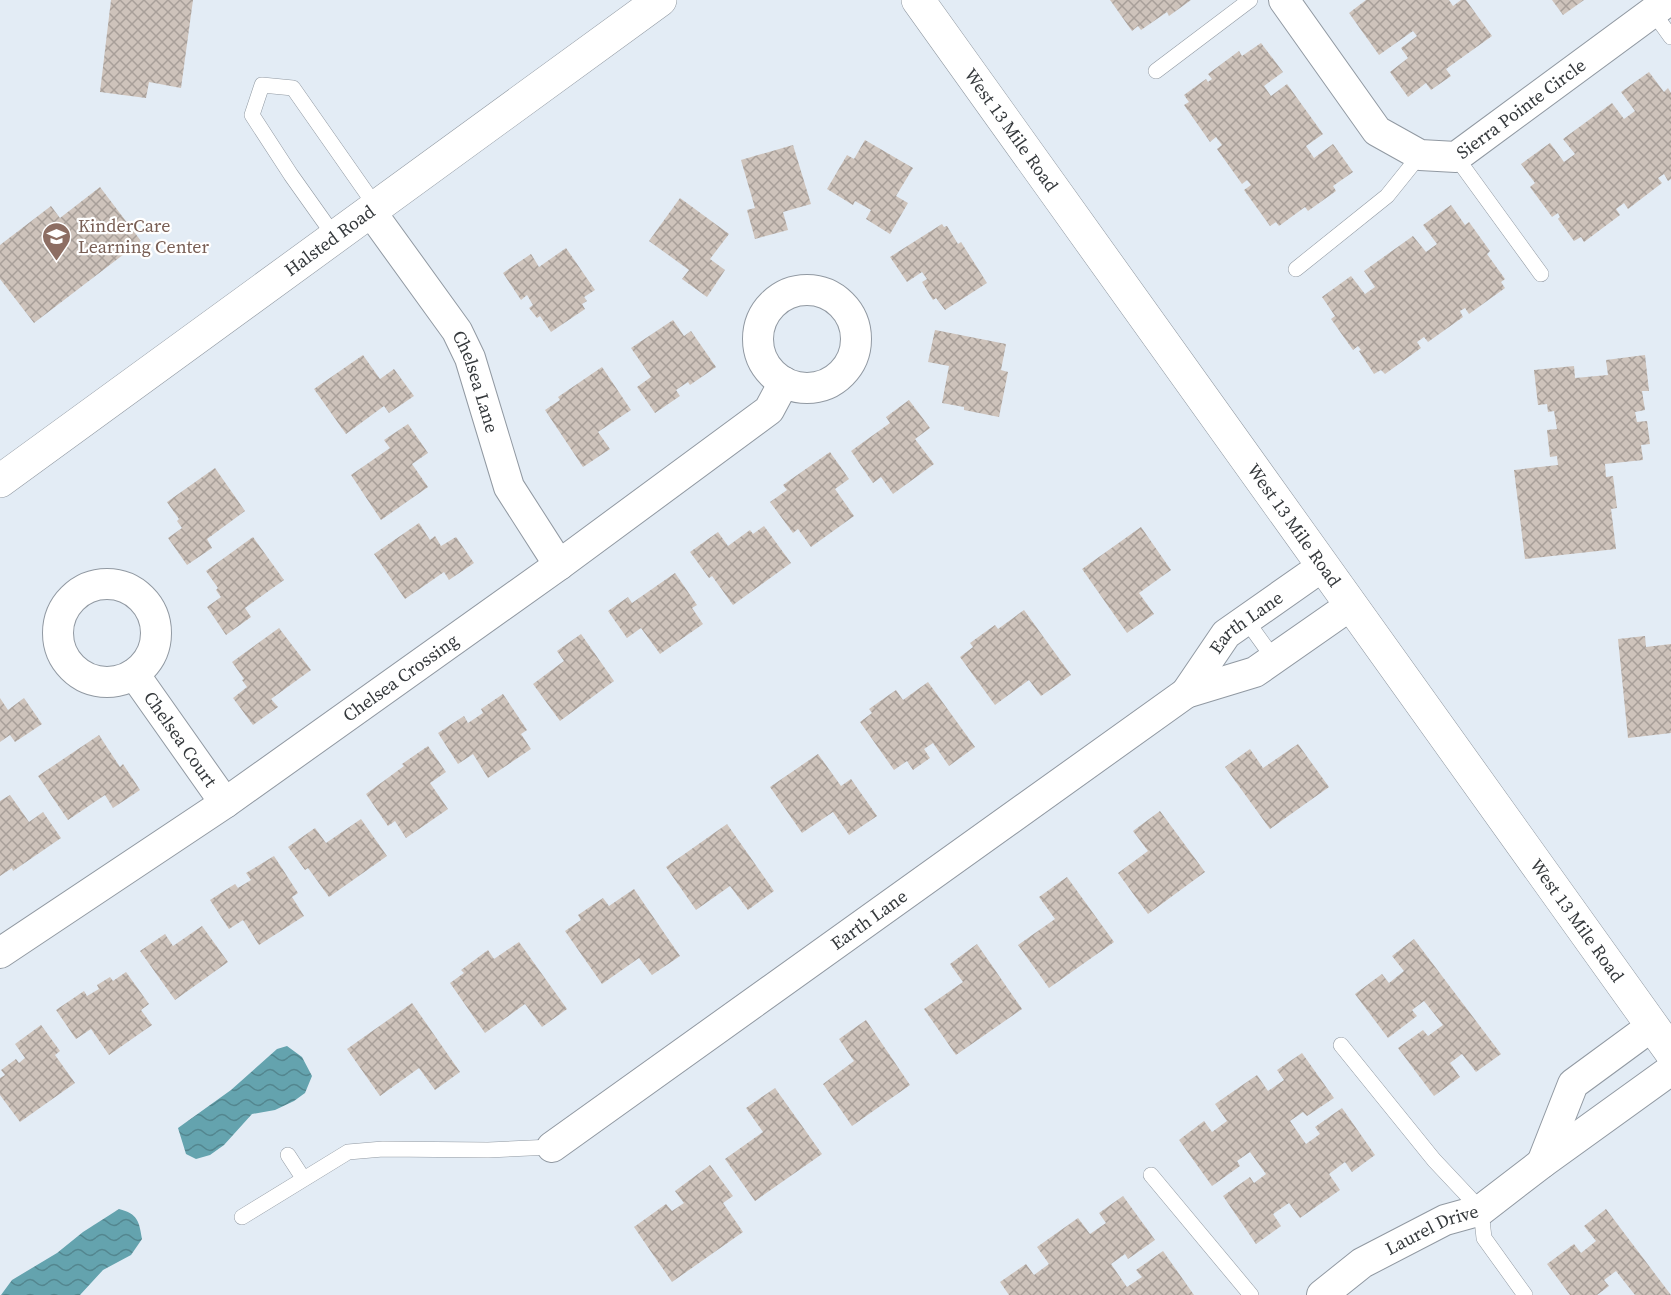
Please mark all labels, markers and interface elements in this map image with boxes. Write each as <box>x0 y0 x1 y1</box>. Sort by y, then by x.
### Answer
street label: Sierra Pointe Circle <box>1451 52 1591 165</box>
street label: West 13 Mile Road <box>959 63 1064 197</box>
street label: Halsted Road <box>279 199 380 282</box>
place label: KinderCare Learning Center <box>78 213 209 259</box>
school or university icon: KinderCare Learning Center <box>41 220 73 262</box>
street label: Chelsea Lane <box>447 326 505 436</box>
street label: West 13 Mile Road <box>1242 458 1347 592</box>
street label: Earth Lane <box>1203 585 1288 659</box>
street label: Chelsea Crossing <box>337 628 463 727</box>
street label: Chelsea Court <box>138 686 223 792</box>
street label: West 13 Mile Road <box>1524 853 1630 987</box>
street label: Earth Lane <box>825 884 912 956</box>
street label: Laurel Drive <box>1381 1198 1481 1261</box>

